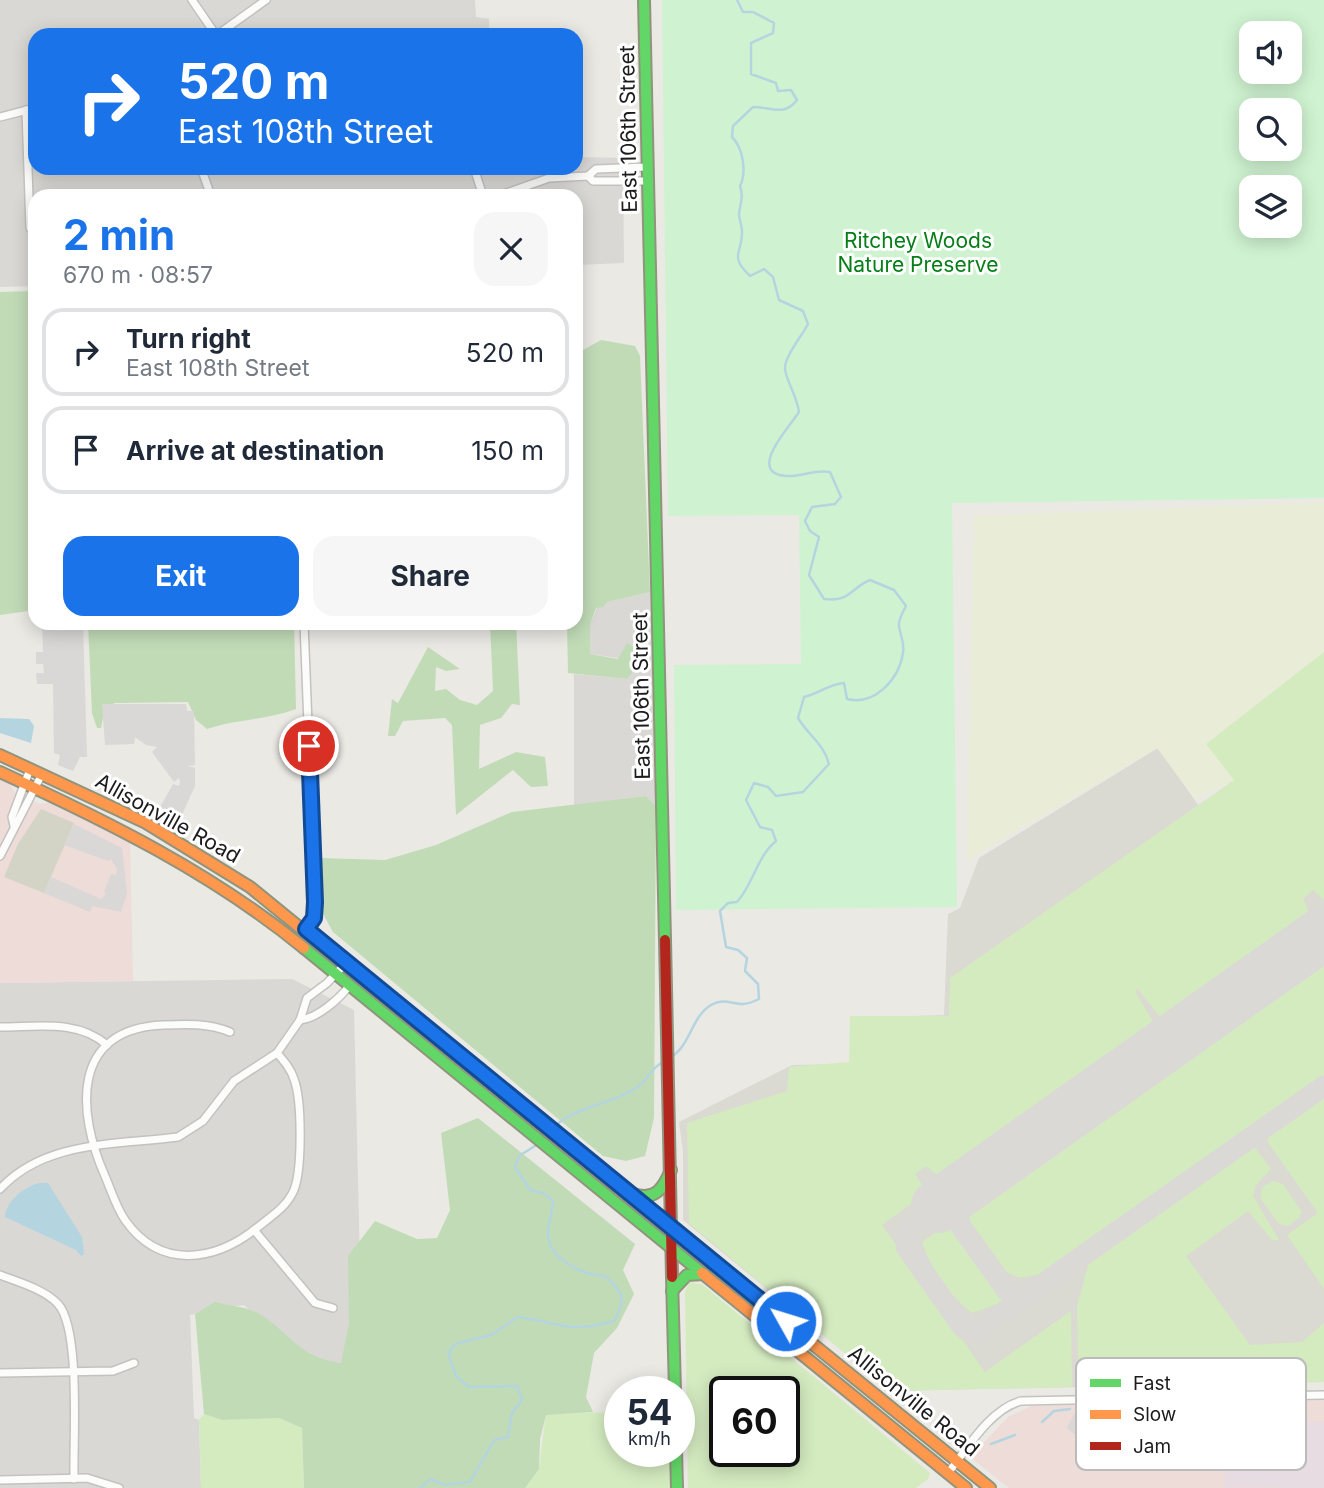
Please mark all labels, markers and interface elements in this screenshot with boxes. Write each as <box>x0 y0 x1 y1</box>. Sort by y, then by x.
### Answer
map controls <box>1239 21 1302 238</box>
button: sound <box>1239 21 1302 84</box>
street label: East 106th Street <box>614 45 642 213</box>
text: 520 m <box>178 52 330 111</box>
icon: right <box>63 56 154 147</box>
button: search <box>1239 98 1302 161</box>
text: East 108th Street <box>178 112 433 151</box>
button: layers <box>1239 175 1302 238</box>
text: 2 min <box>63 209 175 260</box>
button: close <box>474 212 548 286</box>
park label: Ritchey Woods Nature Preserve <box>837 228 999 277</box>
text: 670 m · 08:57 <box>63 261 213 289</box>
text: Turn right <box>126 323 251 354</box>
icon: right <box>67 333 105 371</box>
text: 520 m <box>466 337 544 368</box>
text: East 108th Street <box>126 354 309 382</box>
icon: arrive <box>67 431 105 469</box>
text: Arrive at destination <box>126 435 385 466</box>
text: 150 m <box>471 435 544 466</box>
button: Exit <box>63 536 299 616</box>
button: Share <box>313 536 548 616</box>
street label: East 106th Street <box>627 612 655 780</box>
pin <box>279 716 339 776</box>
icon: arrive <box>290 727 328 765</box>
street label: Allisonville Road <box>91 768 245 868</box>
position arrow <box>749 1284 823 1358</box>
street label: Allisonville Road <box>843 1341 985 1461</box>
legend <box>1076 1358 1306 1470</box>
text: Fast <box>1133 1372 1171 1395</box>
speed limit sign: 60 <box>709 1376 800 1467</box>
text: 54 <box>626 1391 673 1433</box>
text: Slow <box>1133 1403 1176 1426</box>
text: km/h <box>628 1428 671 1449</box>
text: Jam <box>1133 1435 1171 1458</box>

